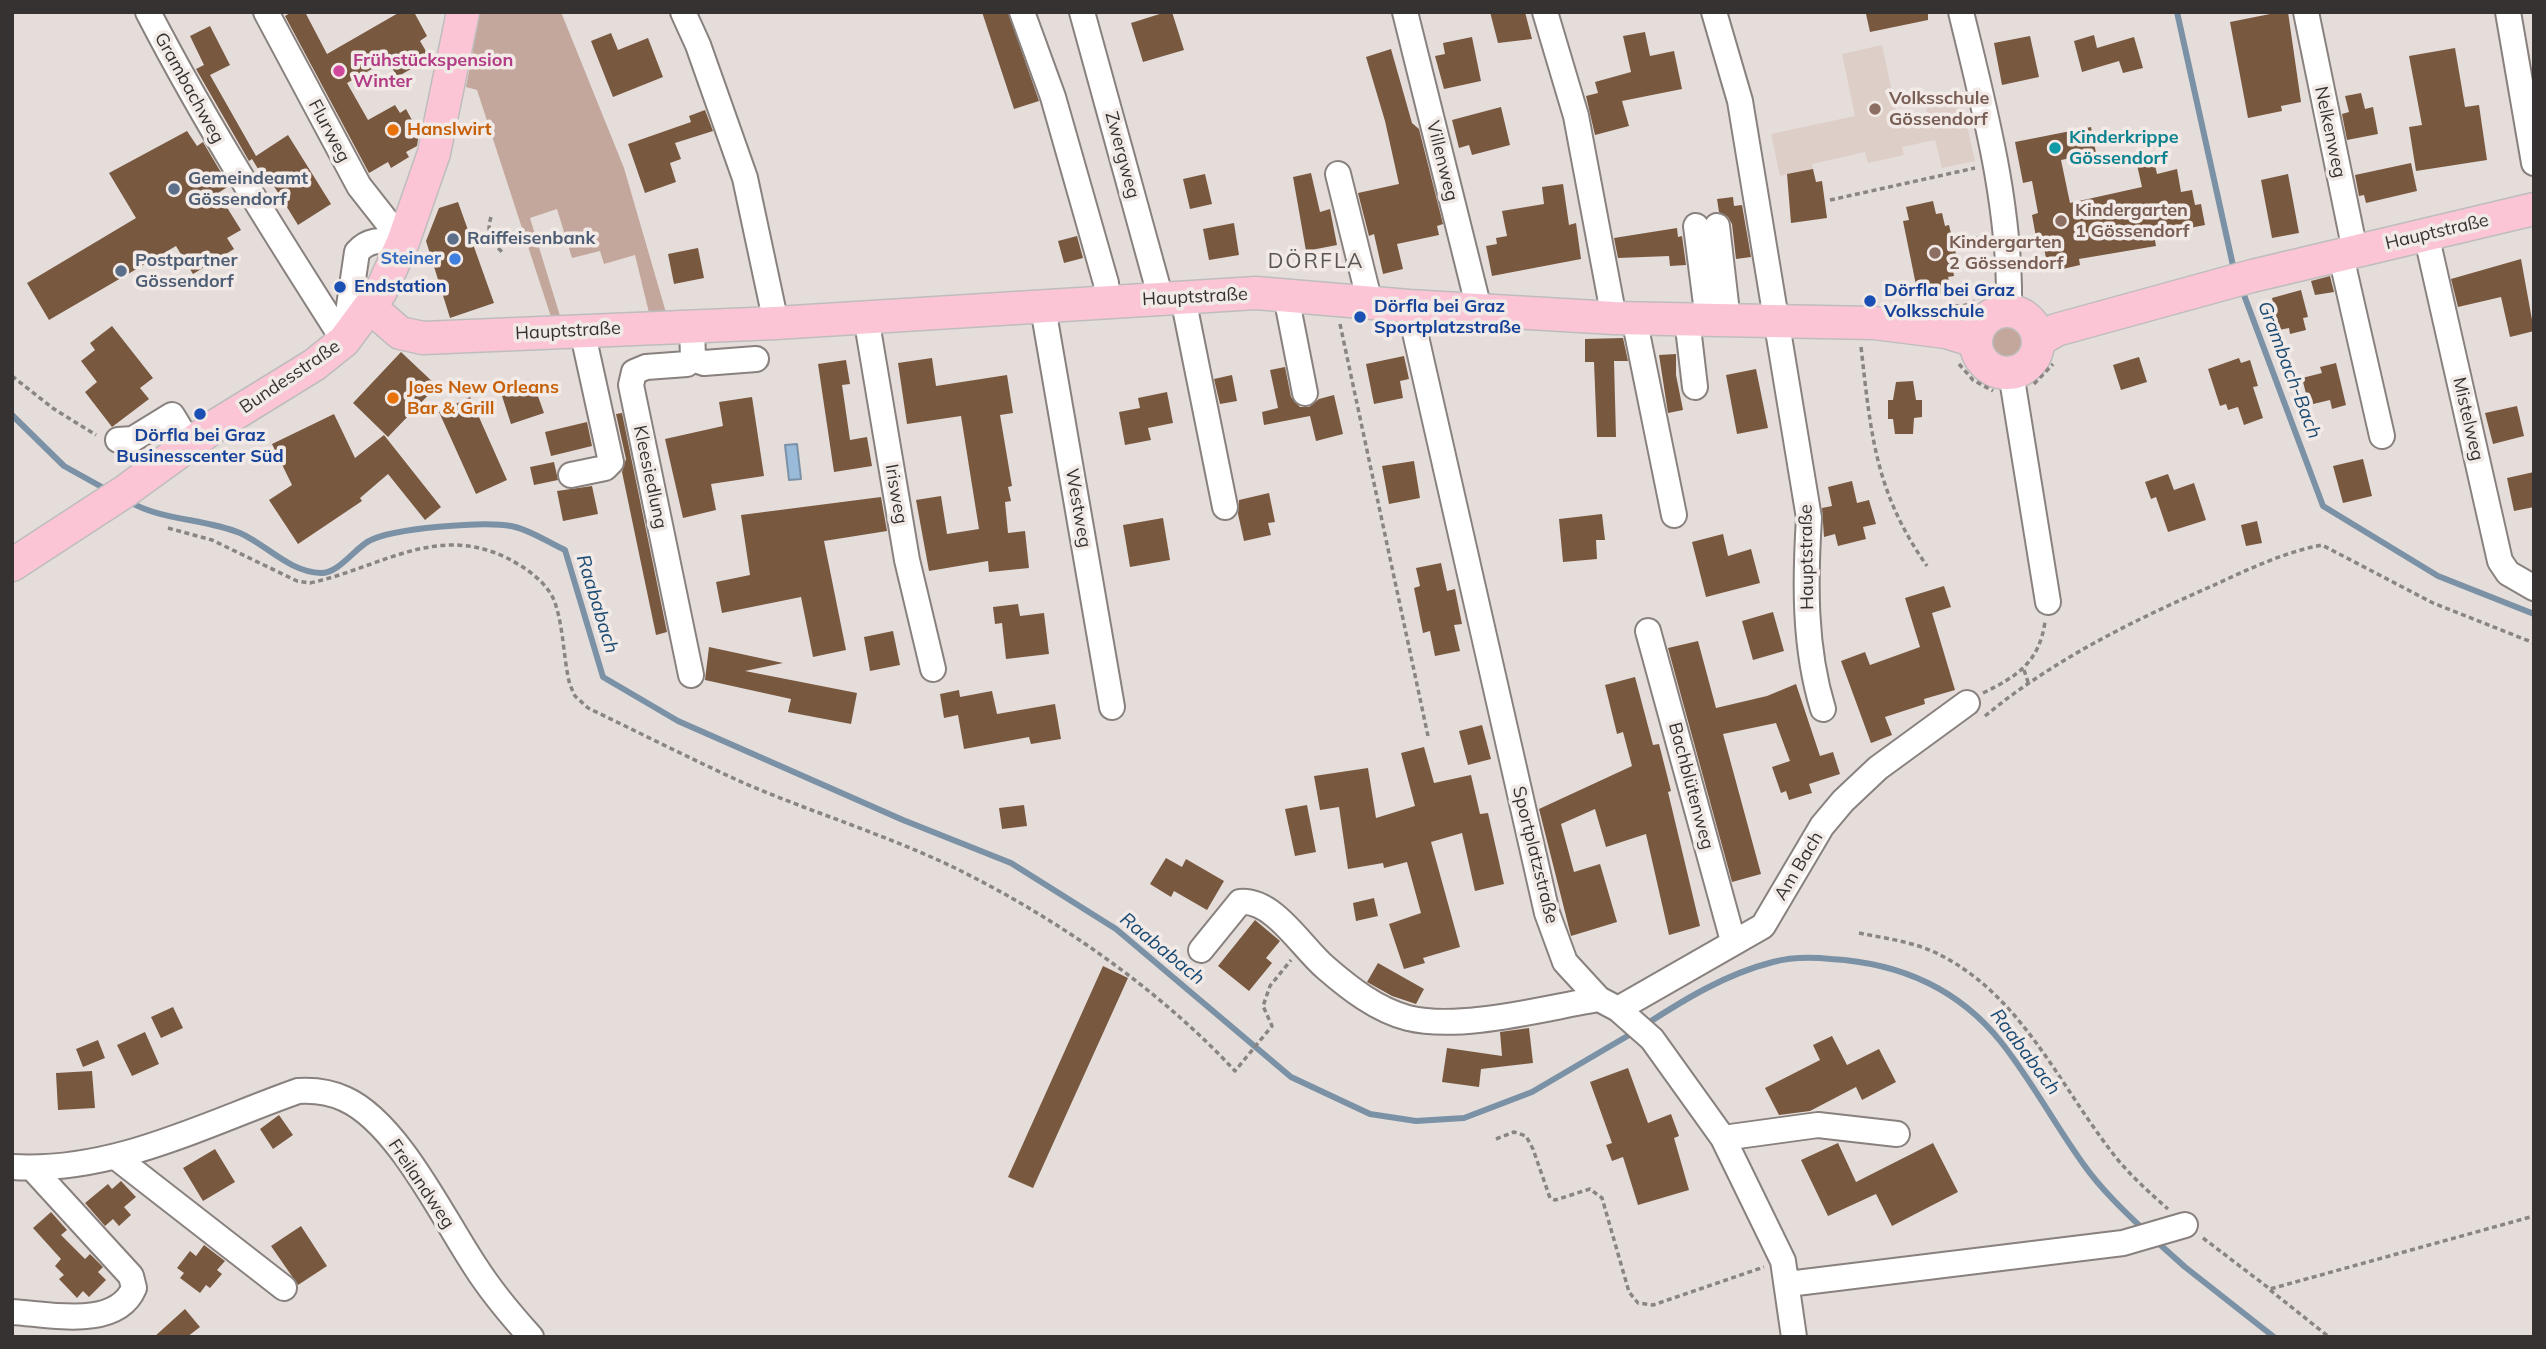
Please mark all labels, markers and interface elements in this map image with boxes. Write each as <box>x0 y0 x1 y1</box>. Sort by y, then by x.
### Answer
street label: Grambachweg <box>150 29 228 147</box>
place label: Frühstückspension Winter <box>353 50 513 92</box>
marker: Frühstückspension Winter <box>331 63 347 79</box>
street label: Nelkenweg <box>2310 84 2350 180</box>
place label: Volksschule Gössendorf <box>1889 88 1989 130</box>
street label: Flurweg <box>303 96 355 166</box>
marker: Volksschule Gössendorf <box>1867 101 1883 117</box>
street label: Zwergweg <box>1100 109 1144 201</box>
place label: Hanslwirt <box>407 119 492 141</box>
street label: Villenweg <box>1422 119 1462 203</box>
marker: Hanslwirt <box>385 122 401 138</box>
place label: Kinderkrippe Gössendorf <box>2069 127 2179 170</box>
marker: Kinderkrippe Gössendorf <box>2047 140 2063 156</box>
place label: Gemeindeamt Gössendorf <box>188 168 308 210</box>
marker: Gemeindeamt Gössendorf <box>166 181 182 197</box>
place label: Kindergarten 1 Gössendorf <box>2075 200 2189 242</box>
street label: Hauptstraße <box>2383 210 2491 254</box>
marker: Kindergarten 1 Gössendorf <box>2053 213 2069 229</box>
place label: Raiffeisenbank <box>467 228 595 250</box>
marker: Raiffeisenbank <box>445 231 461 247</box>
place label: Kindergarten 2 Gössendorf <box>1949 232 2063 274</box>
marker: Kindergarten 2 Gössendorf <box>1927 245 1943 261</box>
place label: Steiner <box>380 248 441 270</box>
district label: DÖRFLA <box>1268 249 1364 275</box>
place label: Postpartner Gössendorf <box>135 250 237 292</box>
marker: Steiner <box>447 251 463 267</box>
marker: Postpartner Gössendorf <box>113 263 129 279</box>
place label: Endstation <box>354 276 447 298</box>
marker: Endstation <box>332 279 348 295</box>
place label: Dörfla bei Graz Volksschule <box>1884 280 2015 322</box>
street label: Hauptstraße <box>1142 283 1248 311</box>
marker: Dörfla bei Graz Volksschule <box>1862 293 1878 309</box>
place label: Dörfla bei Graz Sportplatzstraße <box>1374 296 1521 338</box>
water label: Grambach-Bach <box>2252 298 2326 442</box>
marker: Dörfla bei Graz Sportplatzstraße <box>1352 309 1368 325</box>
street label: Hauptstraße <box>515 317 621 345</box>
street label: Bundesstraße <box>236 336 344 418</box>
street label: Mistelweg <box>2448 375 2488 463</box>
place label: Joes New Orleans Bar & Grill <box>407 377 559 420</box>
marker: Joes New Orleans Bar & Grill <box>385 390 401 406</box>
marker: Dörfla bei Graz Businesscenter Süd <box>192 406 208 422</box>
street label: Kleesiedlung <box>629 423 671 531</box>
place label: Dörfla bei Graz Businesscenter Süd <box>116 425 284 467</box>
street label: Irisweg <box>880 462 912 526</box>
street label: Westweg <box>1060 467 1096 549</box>
street label: Hauptstraße <box>1795 504 1819 610</box>
water label: Raababach <box>571 552 623 656</box>
street label: Bachblütenweg <box>1664 720 1718 852</box>
street label: Sportplatzstraße <box>1508 784 1562 926</box>
street label: Am Bach <box>1770 828 1828 904</box>
water label: Raababach <box>1115 908 1209 990</box>
water label: Raababach <box>1985 1004 2065 1100</box>
street label: Freilandweg <box>383 1135 459 1233</box>

